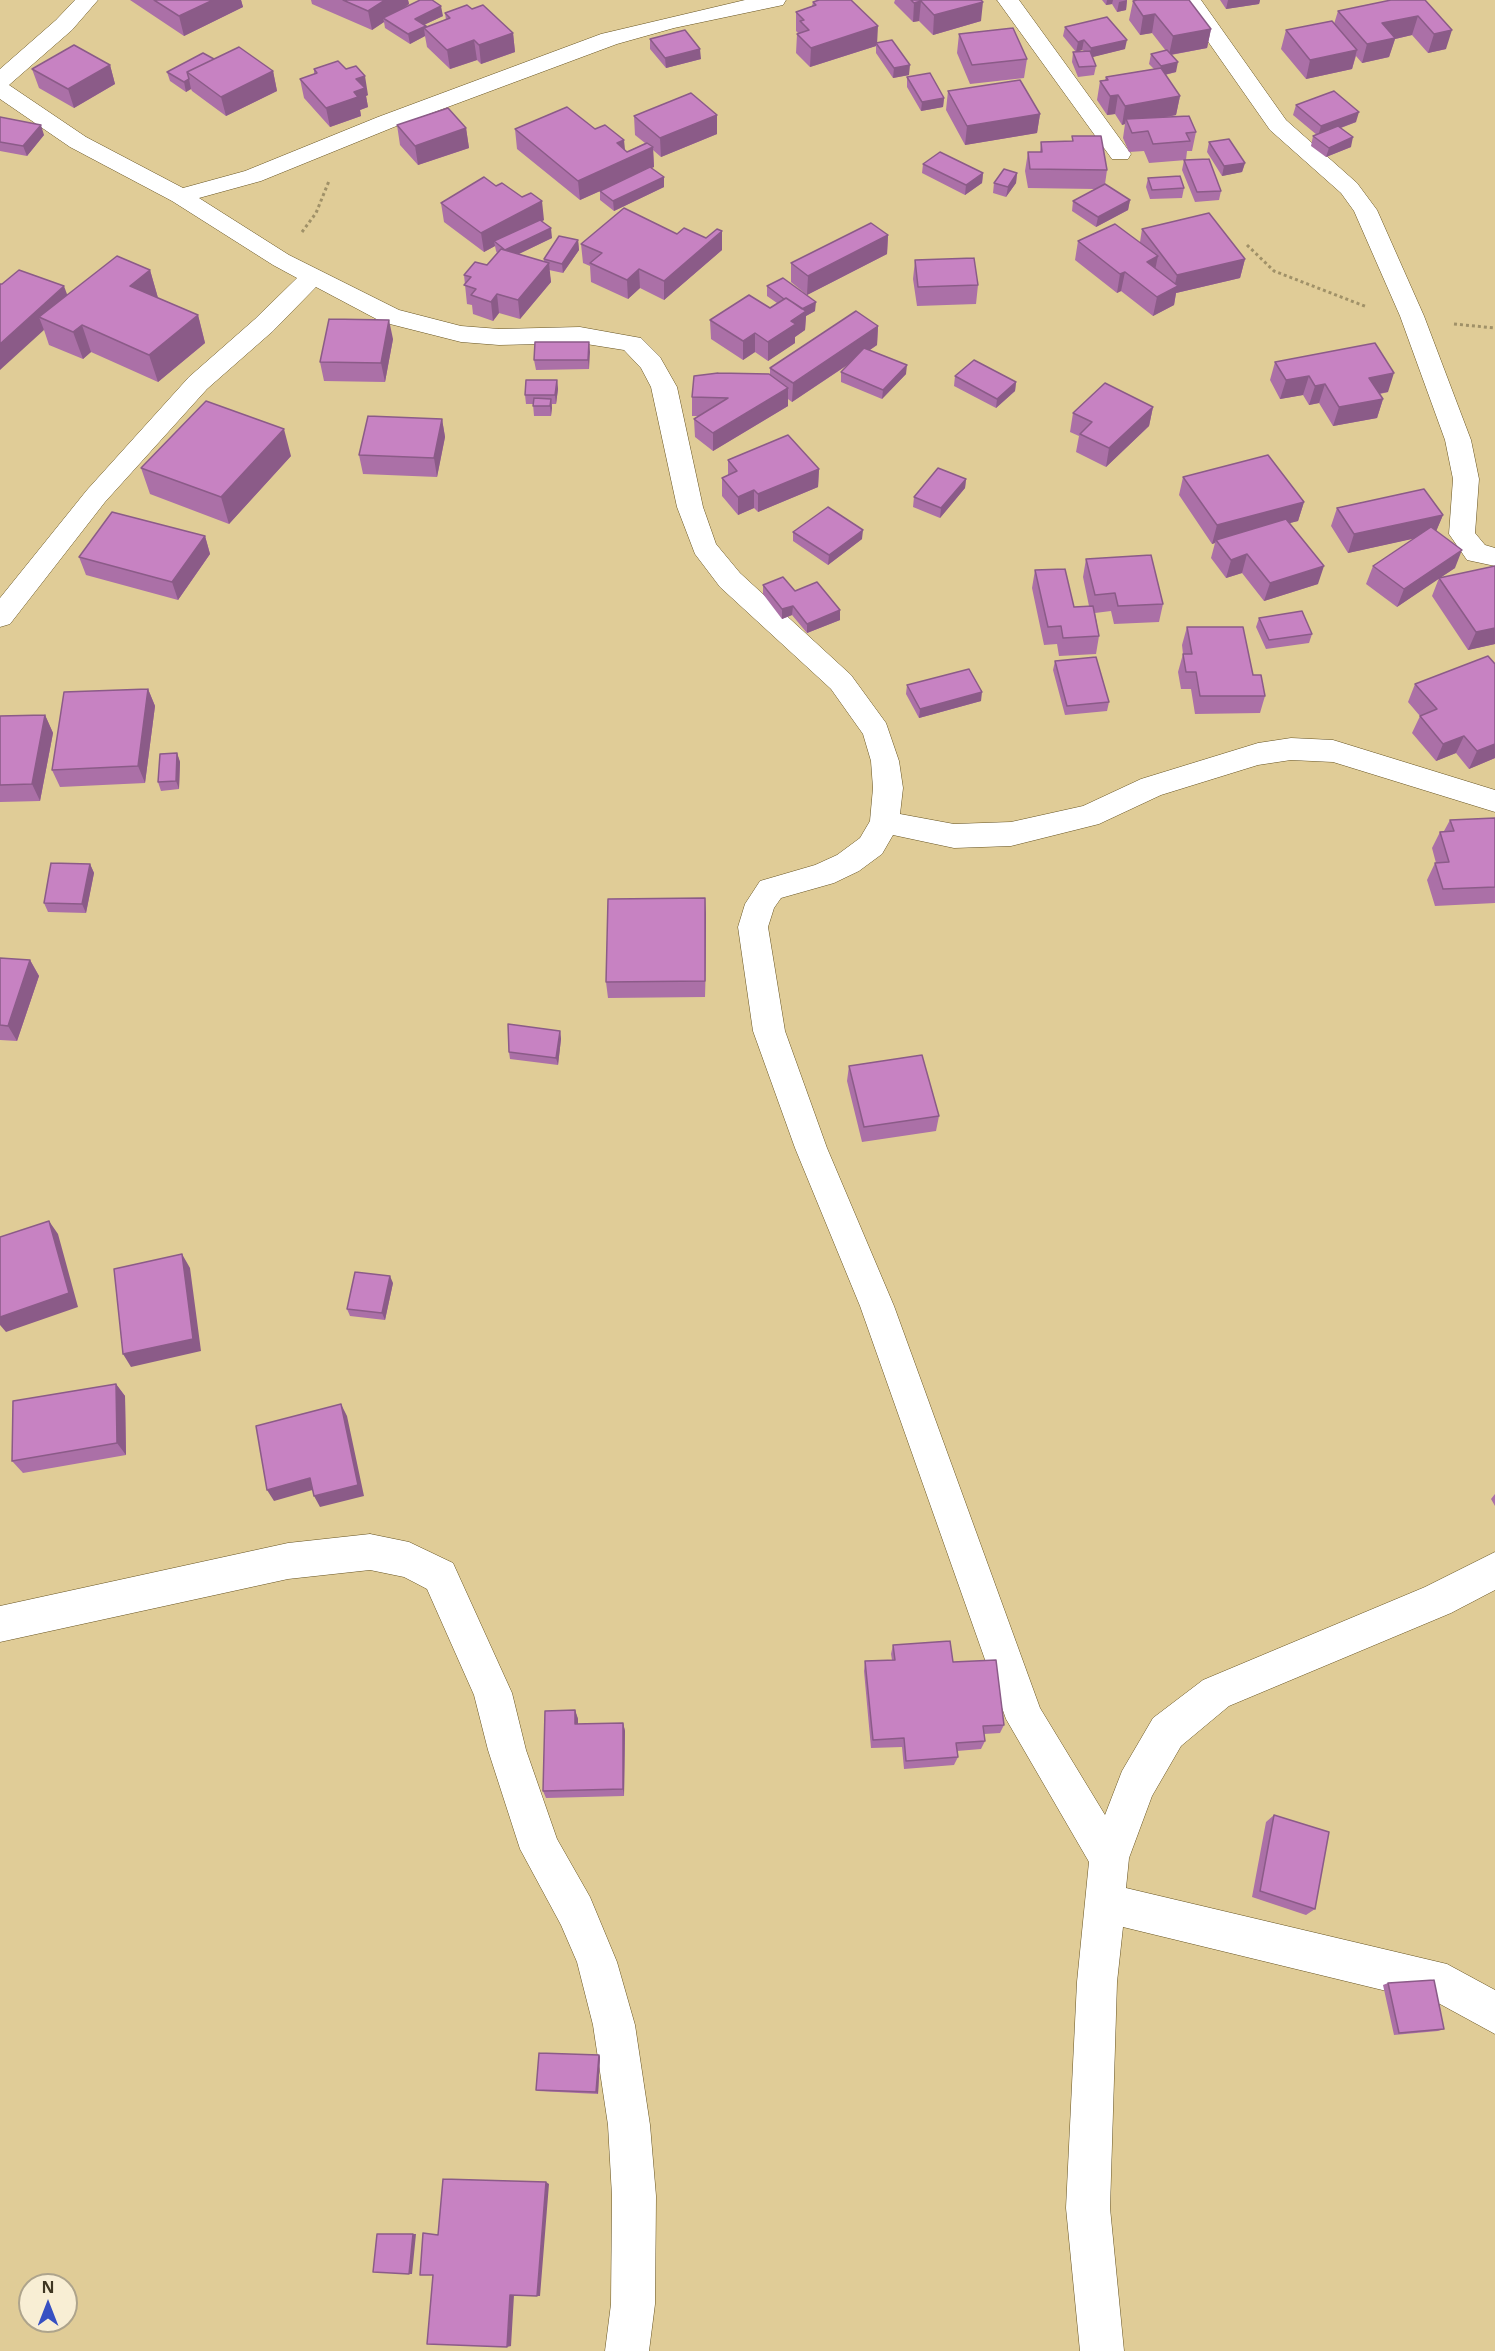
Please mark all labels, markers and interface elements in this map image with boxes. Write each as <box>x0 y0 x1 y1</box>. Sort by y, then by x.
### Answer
north arrow <box>18 2273 78 2333</box>
text: N <box>41 2276 55 2298</box>

